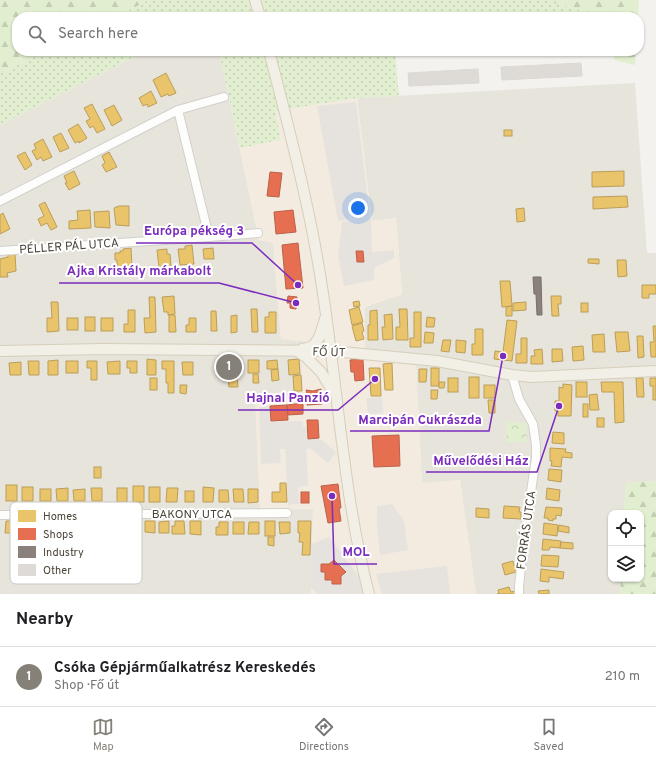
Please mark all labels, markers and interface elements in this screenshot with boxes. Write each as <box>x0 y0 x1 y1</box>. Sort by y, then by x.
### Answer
search box <box>12 12 644 56</box>
icon: search <box>26 23 48 45</box>
text: Search here <box>58 25 138 44</box>
your location <box>348 198 368 218</box>
callout: Európa pékség 3 <box>136 218 252 243</box>
text: Európa pékség 3 <box>144 224 244 240</box>
street label: PÉLLER PÁL UTCA <box>19 236 119 258</box>
callout: Ajka Kristály márkabolt <box>59 258 219 283</box>
text: Ajka Kristály márkabolt <box>67 264 211 280</box>
street label: FŐ ÚT <box>312 344 346 362</box>
pin: 1 <box>216 352 242 382</box>
callout: Hajnal Panzió <box>238 385 338 410</box>
text: Hajnal Panzió <box>246 391 330 407</box>
callout: Marcipán Cukrászda <box>350 406 489 431</box>
text: Marcipán Cukrászda <box>358 413 482 429</box>
callout: Művelődési Ház <box>426 447 537 472</box>
text: Művelődési Ház <box>433 454 529 470</box>
street label: FORRÁS UTCA <box>514 490 540 571</box>
legend <box>10 502 142 584</box>
street label: BAKONY UTCA <box>152 507 232 523</box>
text: Homes <box>43 510 77 524</box>
map controls <box>608 510 644 582</box>
button: locate <box>608 510 644 546</box>
text: Shops <box>43 528 73 542</box>
callout: MOL <box>334 539 377 564</box>
text: MOL <box>342 545 370 561</box>
text: Industry <box>43 546 84 560</box>
button: layers <box>608 546 644 582</box>
text: Other <box>43 564 72 578</box>
text: Nearby <box>16 609 73 631</box>
text: Csóka Gépjárműalkatrész Kereskedés <box>54 659 316 678</box>
text: 1 <box>26 669 32 685</box>
text: 210 m <box>605 669 640 685</box>
text: Shop · Fő út <box>54 678 119 694</box>
tab: Map <box>92 716 114 754</box>
tab: Directions <box>299 716 349 754</box>
tab: Saved <box>533 716 564 754</box>

